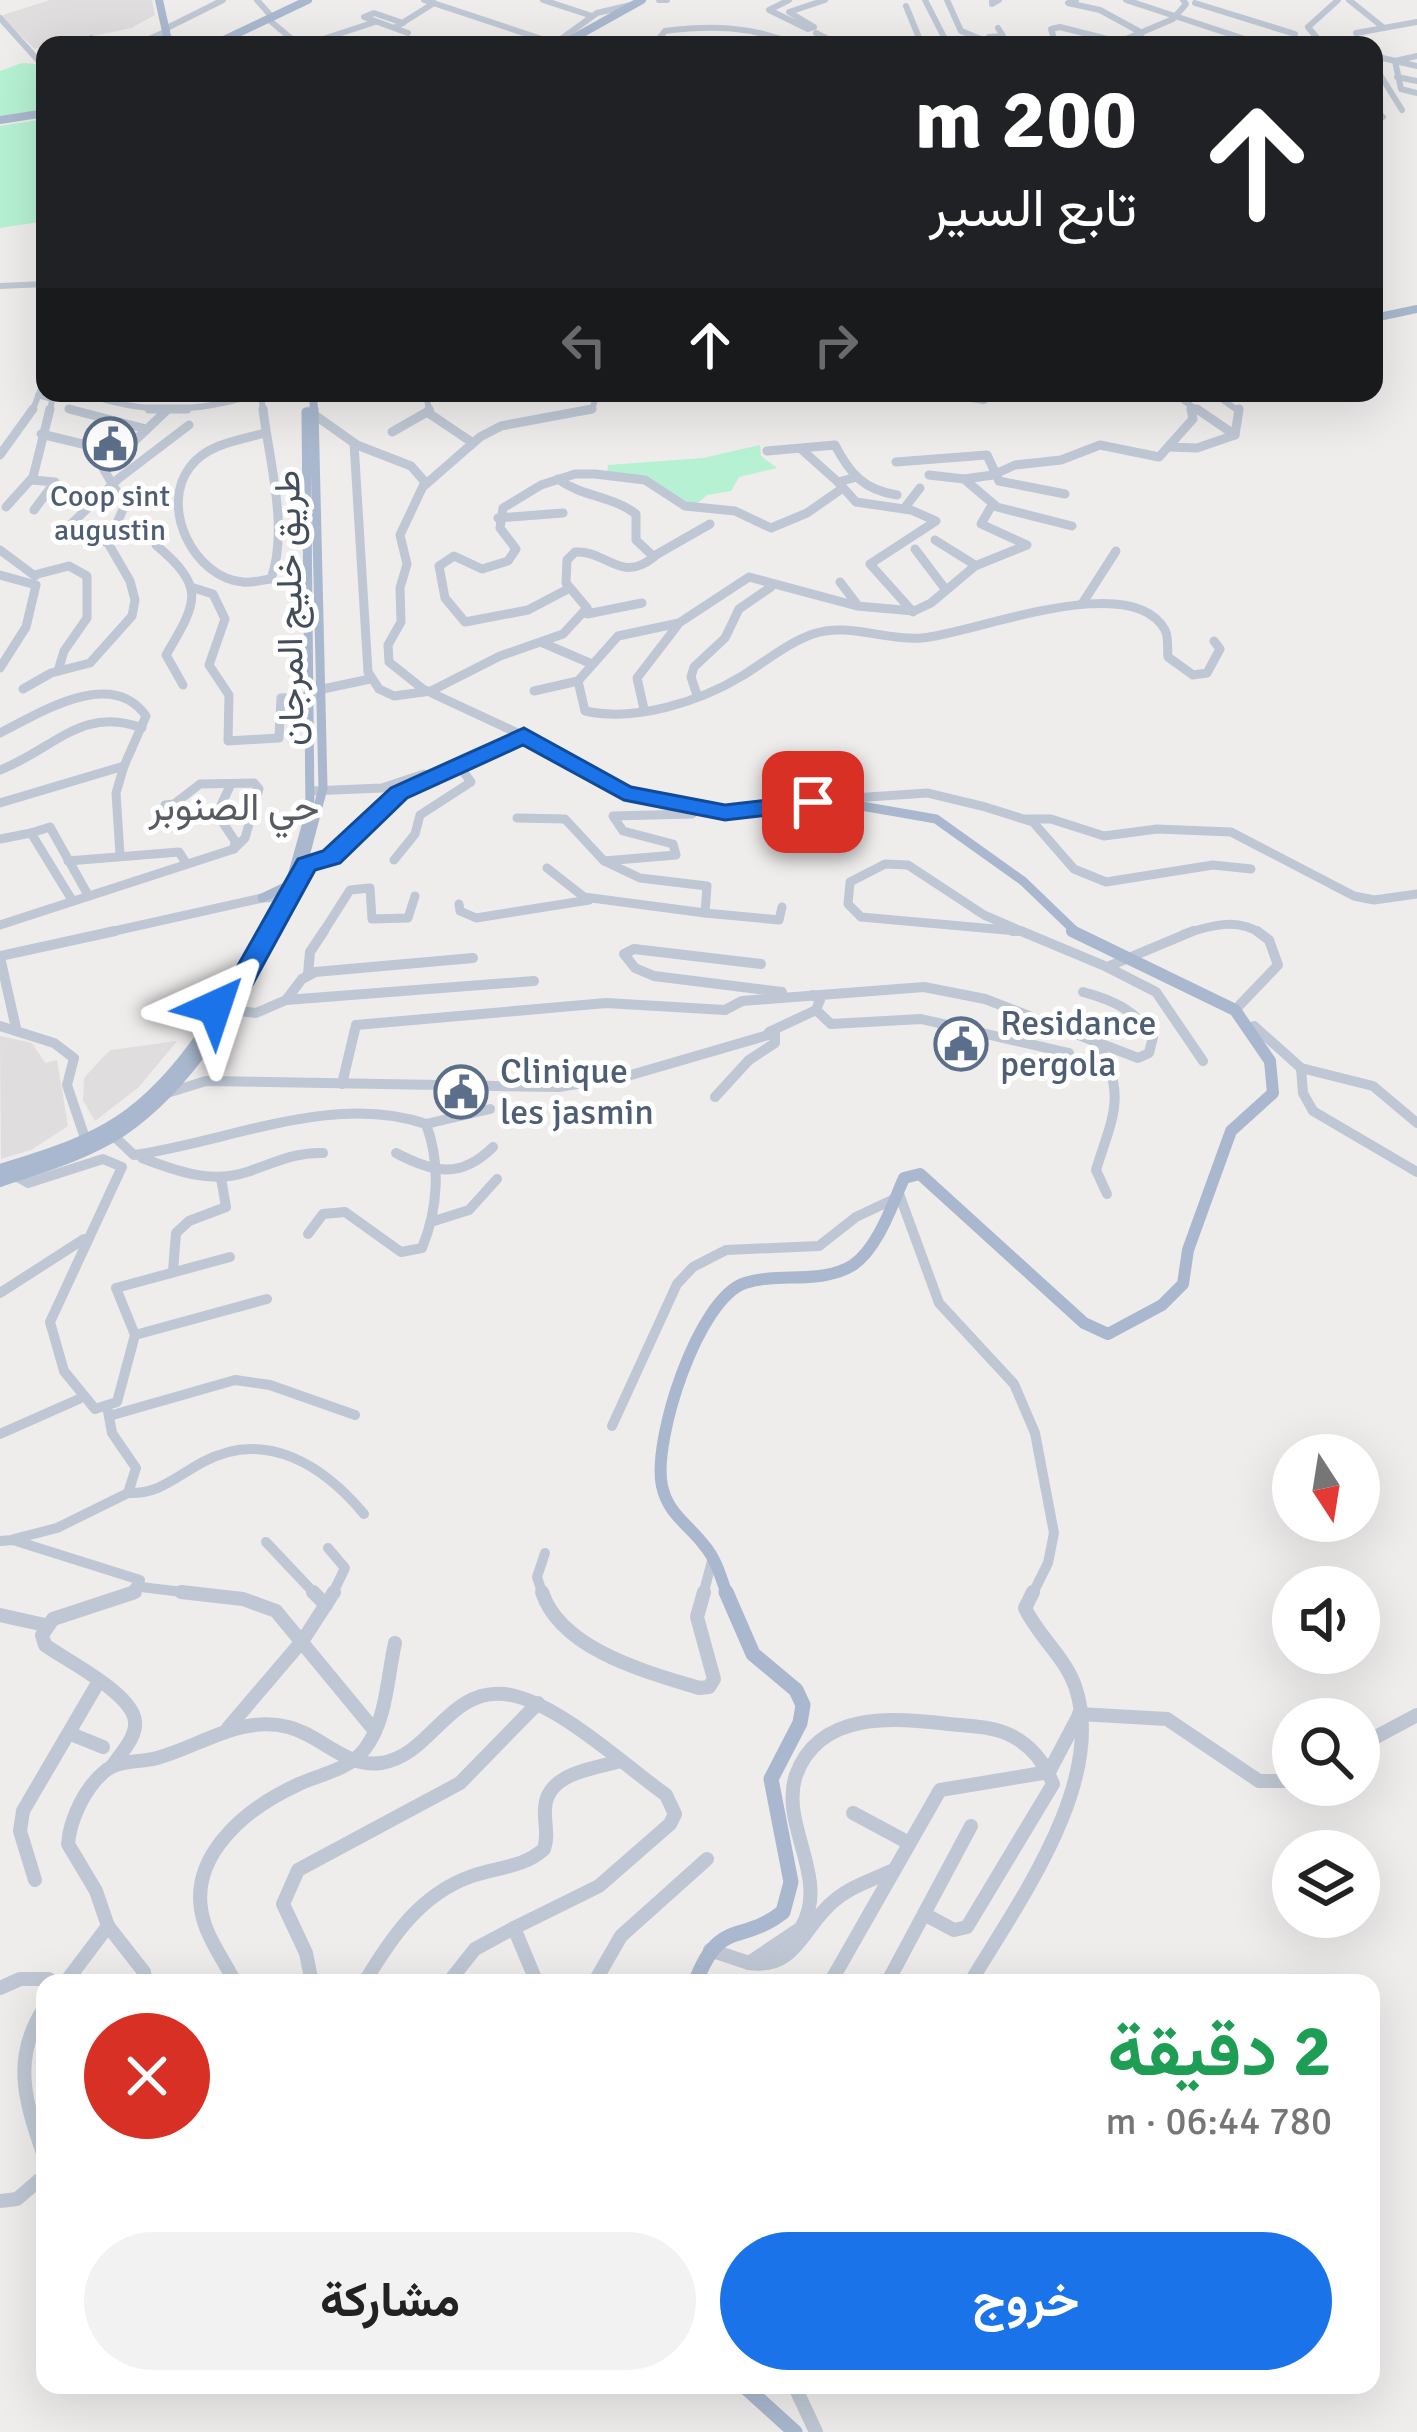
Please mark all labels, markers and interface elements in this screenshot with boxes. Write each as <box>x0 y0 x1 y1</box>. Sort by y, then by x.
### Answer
text: 200 m <box>915 68 1137 172</box>
icon: ahead <box>1179 84 1335 240</box>
text: تابع السير <box>929 175 1137 242</box>
icon: left <box>551 312 617 378</box>
icon: ahead <box>677 312 743 378</box>
icon: right <box>803 312 869 378</box>
public building icon: Coop sint augustin <box>82 416 138 472</box>
street label: طريق خليج المرجان <box>265 470 317 746</box>
place label: Coop sint augustin <box>50 478 170 549</box>
pin <box>762 751 864 853</box>
icon: arrive <box>780 769 846 835</box>
district label: حي الصنوبر <box>148 783 319 838</box>
position arrow <box>152 944 278 1070</box>
place label: Residance pergola <box>1000 1001 1156 1087</box>
public building icon: Residance pergola <box>933 1016 989 1072</box>
place label: Clinique les jasmin <box>500 1049 654 1135</box>
public building icon: Clinique les jasmin <box>433 1064 489 1120</box>
north arrow <box>1272 1434 1380 1542</box>
map controls <box>1272 1434 1380 1938</box>
button: sound <box>1272 1566 1380 1674</box>
button: search <box>1272 1698 1380 1806</box>
button: layers <box>1272 1830 1380 1938</box>
text: 2 دقيقة <box>1107 2007 1332 2096</box>
button: close <box>84 2013 210 2139</box>
text: 780 m · 06:44 <box>1105 2097 1332 2145</box>
button: مشاركة <box>84 2232 696 2370</box>
button: خروج <box>720 2232 1332 2370</box>

